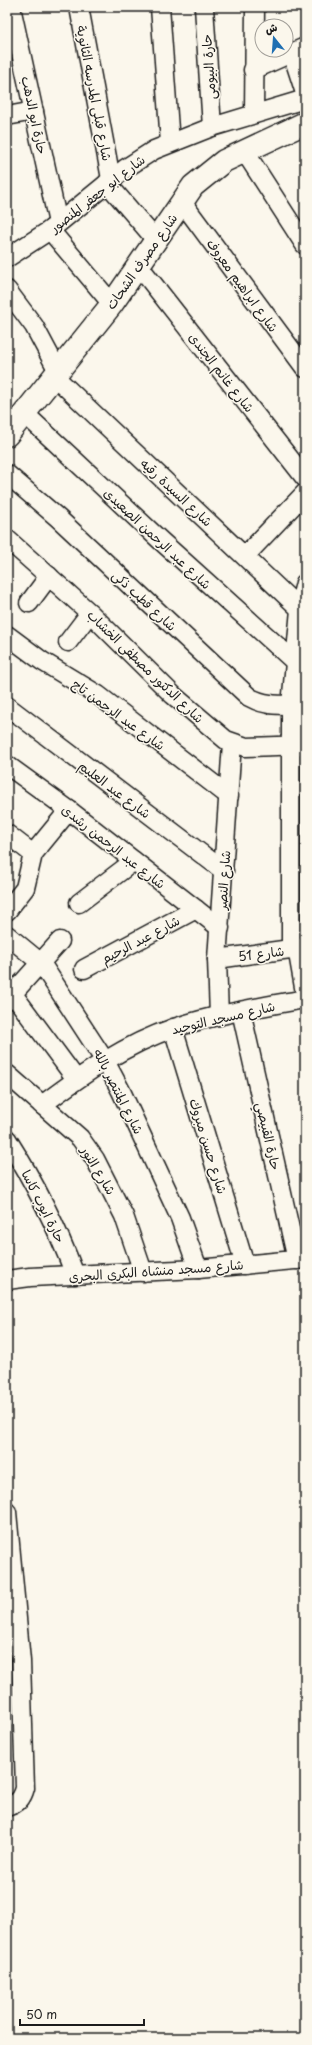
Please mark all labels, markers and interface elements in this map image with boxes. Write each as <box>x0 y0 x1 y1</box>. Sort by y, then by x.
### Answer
north arrow <box>254 18 294 58</box>
text: ش <box>263 18 279 38</box>
street label: شارع قبلى المدرسه الثانوية <box>72 24 117 162</box>
street label: حارة البيومى <box>196 34 221 100</box>
street label: حارة ابو الدهب <box>17 74 53 156</box>
street label: شارع ابو جعفر المنصور <box>44 150 149 238</box>
street label: شارع مصرف الشحات <box>101 209 182 313</box>
street label: شارع ابراهيم معروف <box>201 234 283 337</box>
street label: شارع غانم الجندى <box>183 328 259 417</box>
street label: شارع السيدة رقيه <box>136 454 217 531</box>
street label: شارع عبد الرحمن الصعيدى <box>99 483 216 594</box>
street label: شارع قطب ذكى <box>108 565 181 636</box>
street label: شارع الدكتور مصطفى الخشاب <box>83 605 209 728</box>
street label: شارع عبد الرحمن تاج <box>68 674 169 755</box>
street label: شارع عبد العليم <box>74 756 155 824</box>
street label: شارع عبد الرحمن رشدى <box>58 799 170 893</box>
street label: شارع النصر <box>211 850 236 911</box>
street label: شارع عبد الرحيم <box>97 910 184 970</box>
street label: شارع 51 <box>237 941 285 966</box>
street label: شارع مسجد التوحيد <box>169 996 277 1039</box>
street label: شارع المنتصر بالله <box>88 1045 149 1137</box>
street label: شارع حسن مبروك <box>184 1096 233 1196</box>
street label: حارة القبيصي <box>249 1100 286 1173</box>
street label: شارع النور <box>76 1141 121 1198</box>
street label: حارة ايوب كاسا <box>18 1166 71 1246</box>
street label: شارع مسجد منشاه البكرى البحرى <box>68 1254 244 1287</box>
scale bar <box>20 2001 144 2027</box>
text: 50 m <box>26 2005 57 2023</box>

